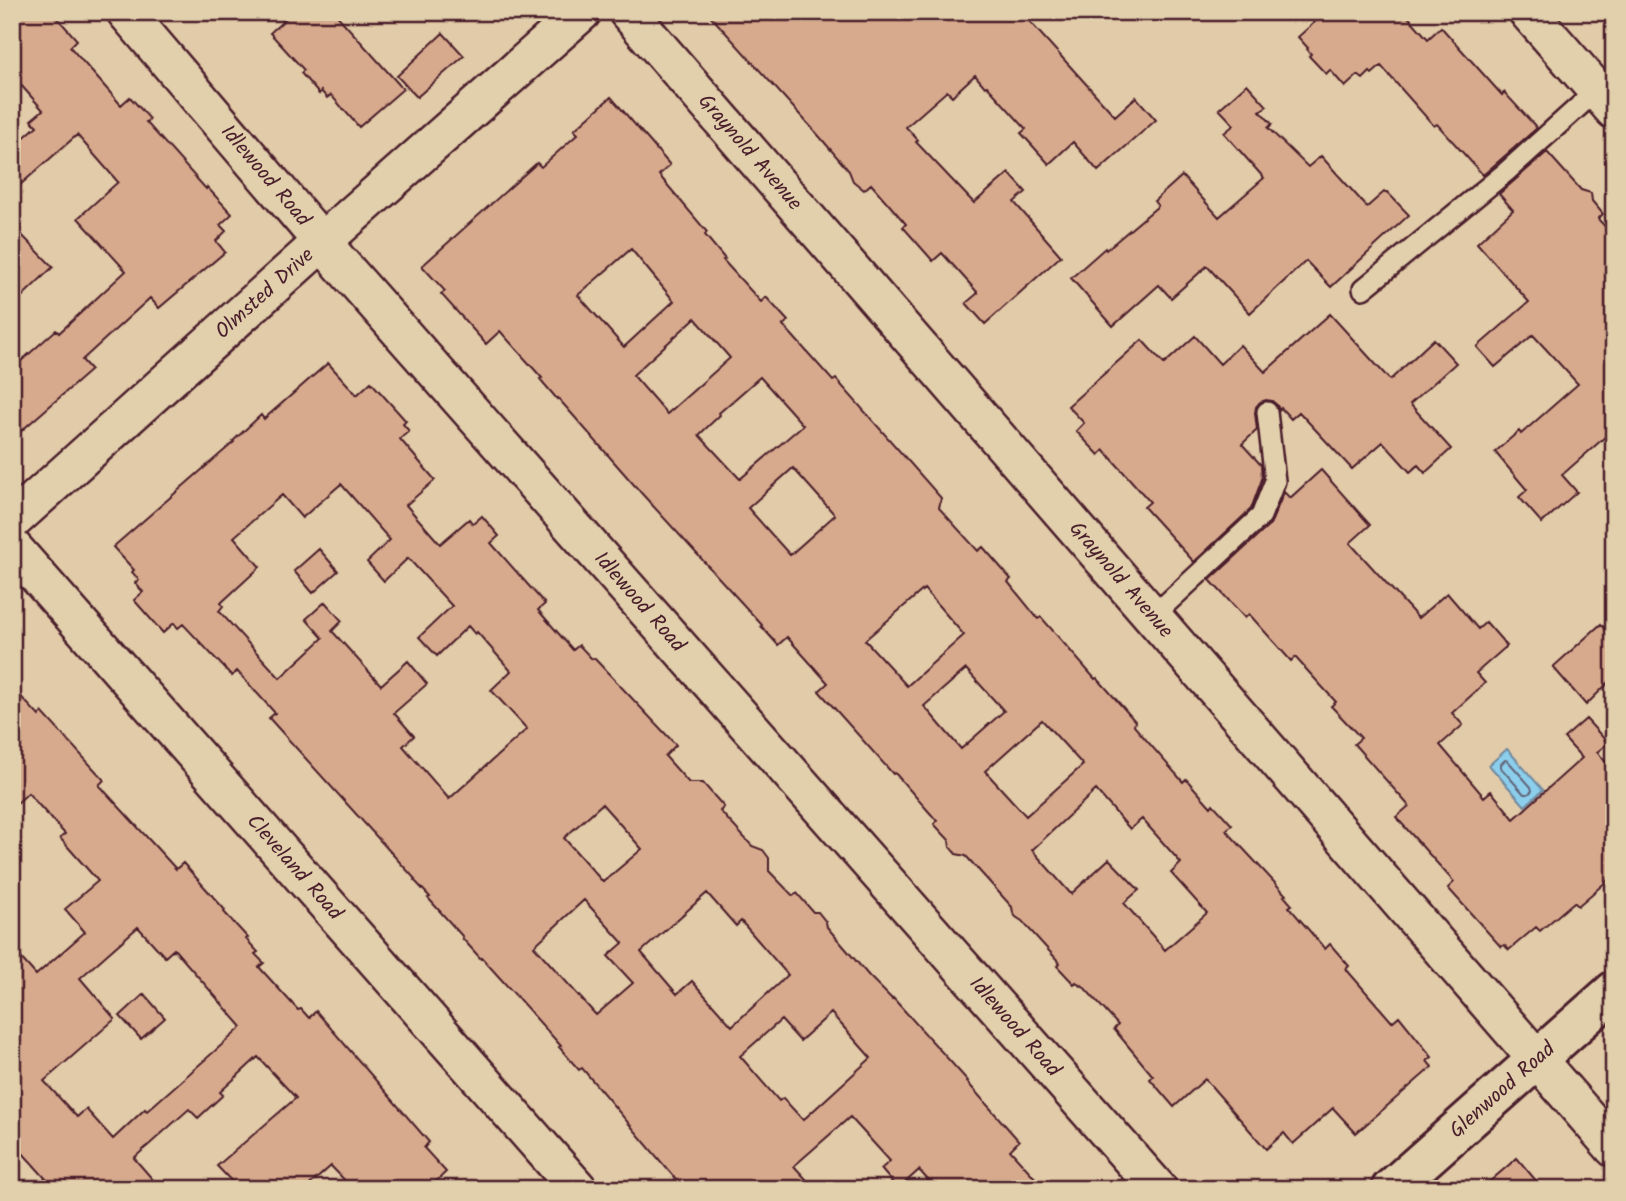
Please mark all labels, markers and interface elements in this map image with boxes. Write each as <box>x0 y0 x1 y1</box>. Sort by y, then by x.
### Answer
street label: Graynold Avenue <box>690 86 811 219</box>
street label: Idlewood Road <box>212 117 319 235</box>
street label: Olmsted Drive <box>208 239 322 347</box>
street label: Graynold Avenue <box>1061 514 1182 646</box>
street label: Idlewood Road <box>585 544 694 660</box>
street label: Cleveland Road <box>238 807 351 928</box>
street label: Idlewood Road <box>961 969 1069 1085</box>
street label: Glenwood Road <box>1442 1033 1563 1147</box>

